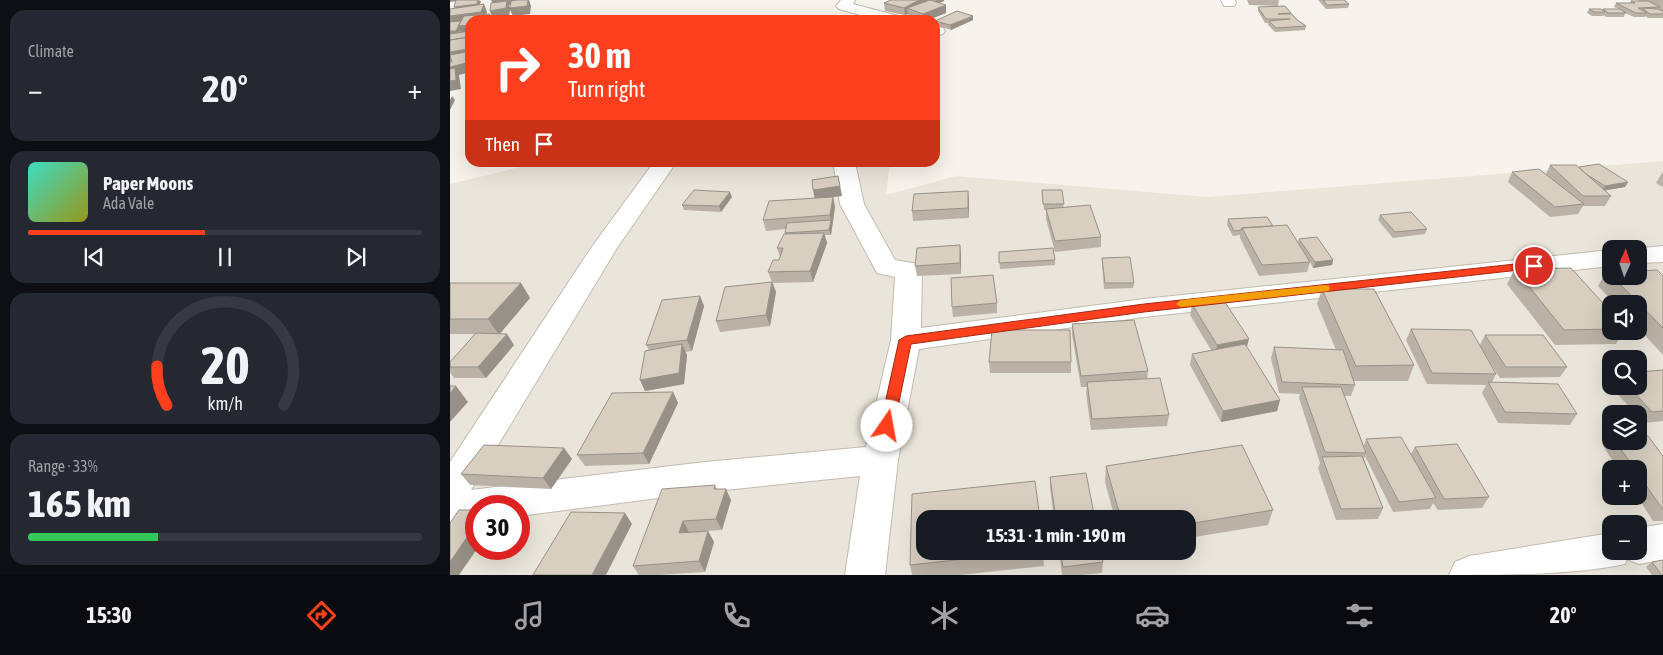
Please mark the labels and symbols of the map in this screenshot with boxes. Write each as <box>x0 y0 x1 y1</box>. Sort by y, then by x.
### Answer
north arrow <box>1602 240 1648 285</box>
pin <box>1513 245 1555 287</box>
position arrow <box>860 399 912 451</box>
speed limit sign: 30 <box>465 495 530 560</box>

